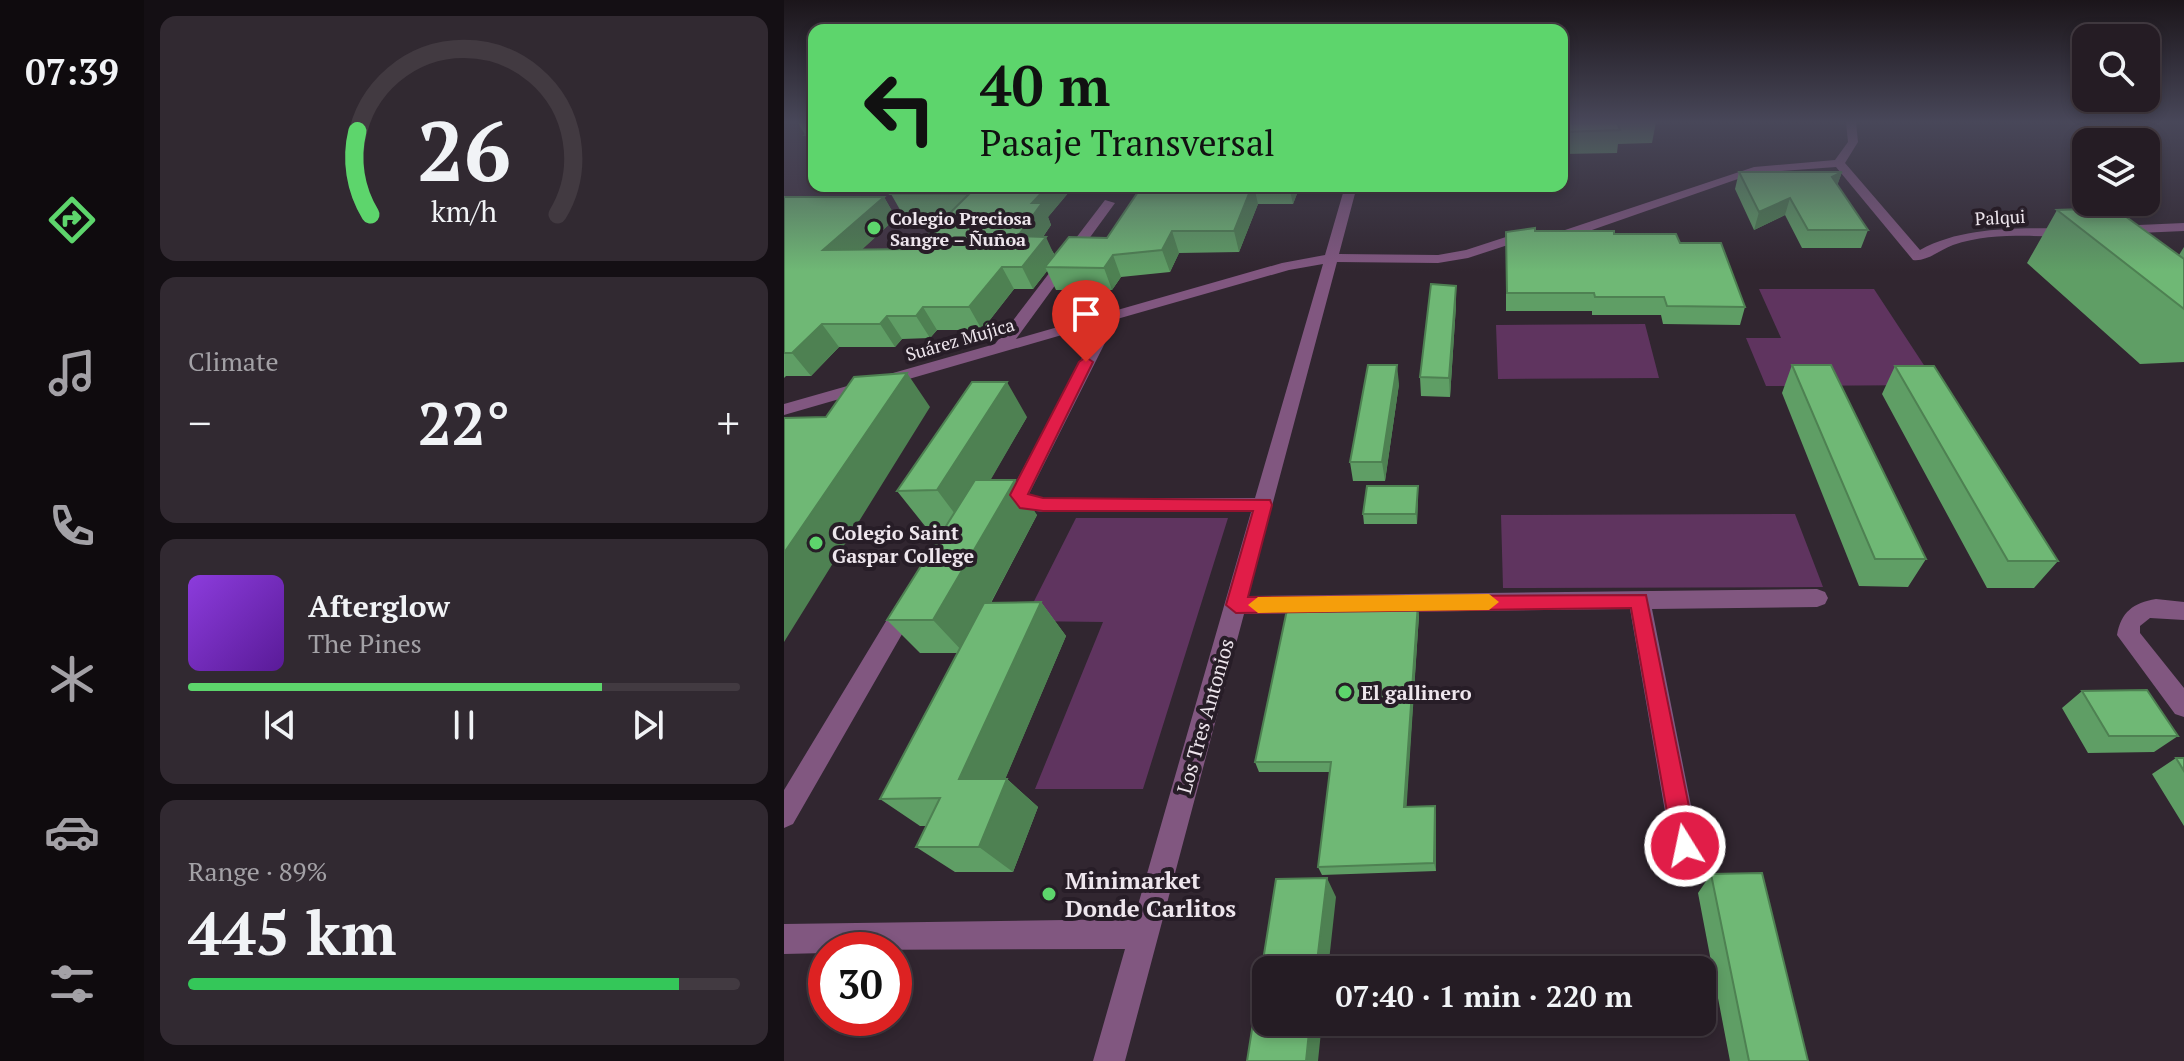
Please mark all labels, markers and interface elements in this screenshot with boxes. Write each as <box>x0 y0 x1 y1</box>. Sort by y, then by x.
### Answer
map controls <box>2072 24 2160 216</box>
button: search <box>2072 24 2160 112</box>
text: 07:39 <box>25 48 119 95</box>
text: 40 m <box>980 48 1110 122</box>
icon: left <box>848 56 952 160</box>
text: 26 <box>417 94 511 204</box>
text: Pasaje Transversal <box>980 119 1275 166</box>
button: layers <box>2072 128 2160 216</box>
icon: directions <box>44 192 100 248</box>
text: km/h <box>431 192 497 230</box>
street label: Palqui <box>1974 204 2026 230</box>
place label: Colegio Preciosa Sangre – Ñuñoa <box>890 206 1032 251</box>
marker: Colegio Preciosa Sangre – Ñuñoa <box>865 219 883 237</box>
pin <box>1052 280 1120 362</box>
icon: arrive <box>1064 292 1108 336</box>
street label: Suárez Mujica <box>903 312 1017 366</box>
text: Climate <box>188 344 279 378</box>
icon: music <box>44 345 100 401</box>
text: 22° <box>418 383 510 462</box>
text: − <box>188 393 211 452</box>
text: + <box>717 393 740 452</box>
icon: phone <box>44 498 100 554</box>
place label: Colegio Saint Gaspar College <box>832 519 974 569</box>
marker: Colegio Saint Gaspar College <box>807 534 825 552</box>
text: Afterglow <box>308 586 450 626</box>
text: The Pines <box>308 626 422 660</box>
street label: Los Tres Antonios <box>1170 635 1240 797</box>
icon: climate <box>44 651 100 707</box>
place label: El gallinero <box>1361 679 1472 706</box>
marker: El gallinero <box>1336 683 1354 701</box>
icon: previous <box>258 703 302 747</box>
icon: pause <box>442 703 486 747</box>
icon: next <box>626 703 670 747</box>
icon: car <box>44 804 100 860</box>
position arrow <box>1643 804 1727 888</box>
text: Range · 89% <box>188 854 327 888</box>
place label: Minimarket Donde Carlitos <box>1065 864 1236 924</box>
marker: Minimarket Donde Carlitos <box>1040 885 1058 903</box>
text: 445 km <box>188 893 396 972</box>
speed limit sign: 30 <box>808 932 912 1036</box>
icon: filters <box>44 956 100 1012</box>
text: 07:40 · 1 min · 220 m <box>1336 976 1632 1016</box>

